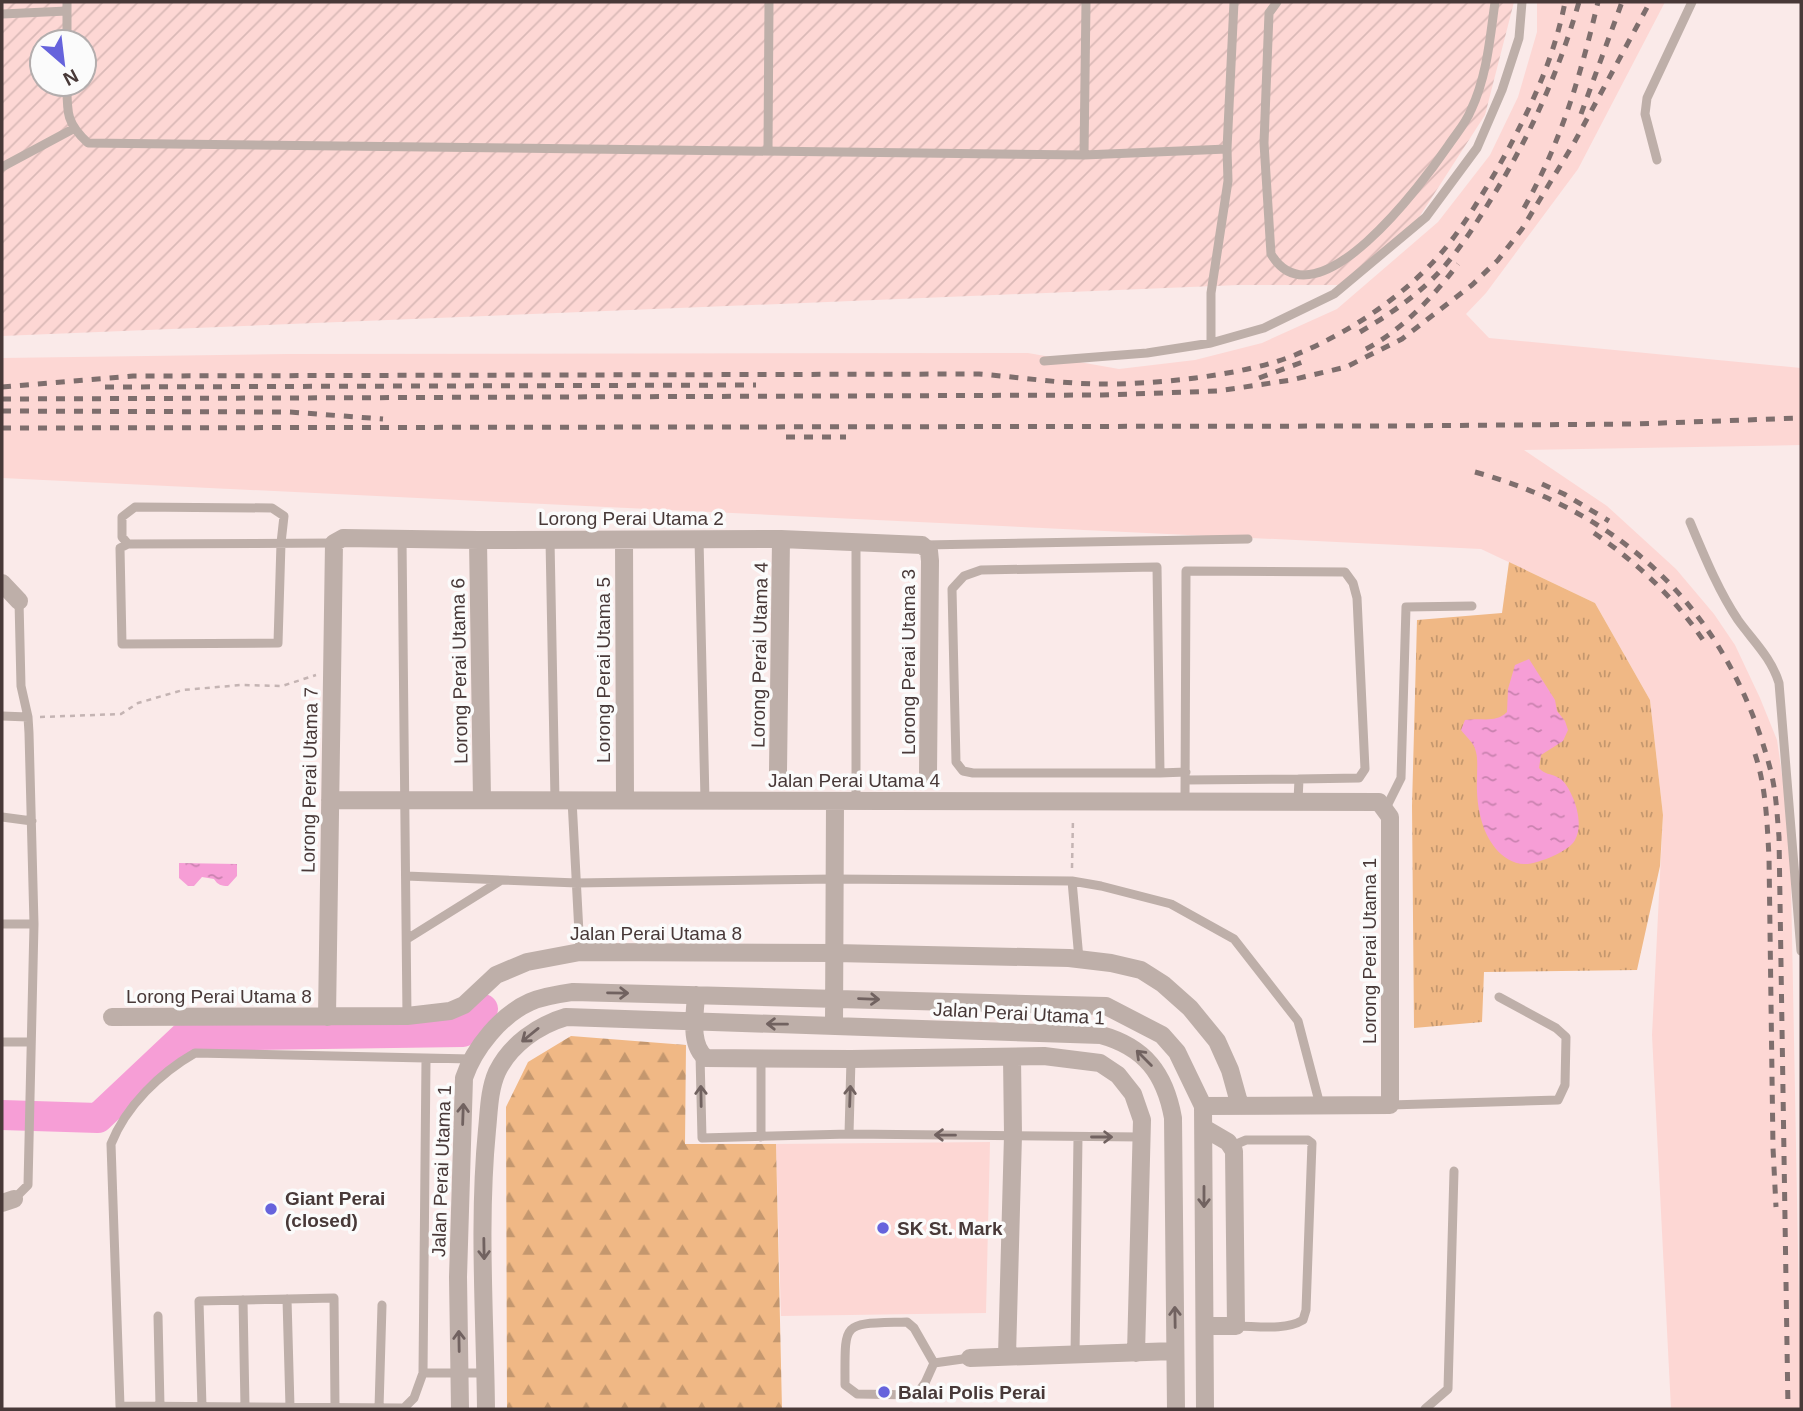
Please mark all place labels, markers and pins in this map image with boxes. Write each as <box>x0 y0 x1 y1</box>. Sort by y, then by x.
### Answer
place label: Giant Perai (closed) <box>285 1188 385 1231</box>
marker: Giant Perai (closed) <box>263 1201 279 1217</box>
place label: SK St. Mark <box>897 1218 1003 1239</box>
marker: SK St. Mark <box>875 1220 891 1236</box>
place label: Balai Polis Perai <box>898 1382 1046 1403</box>
marker: Balai Polis Perai <box>876 1384 892 1400</box>

